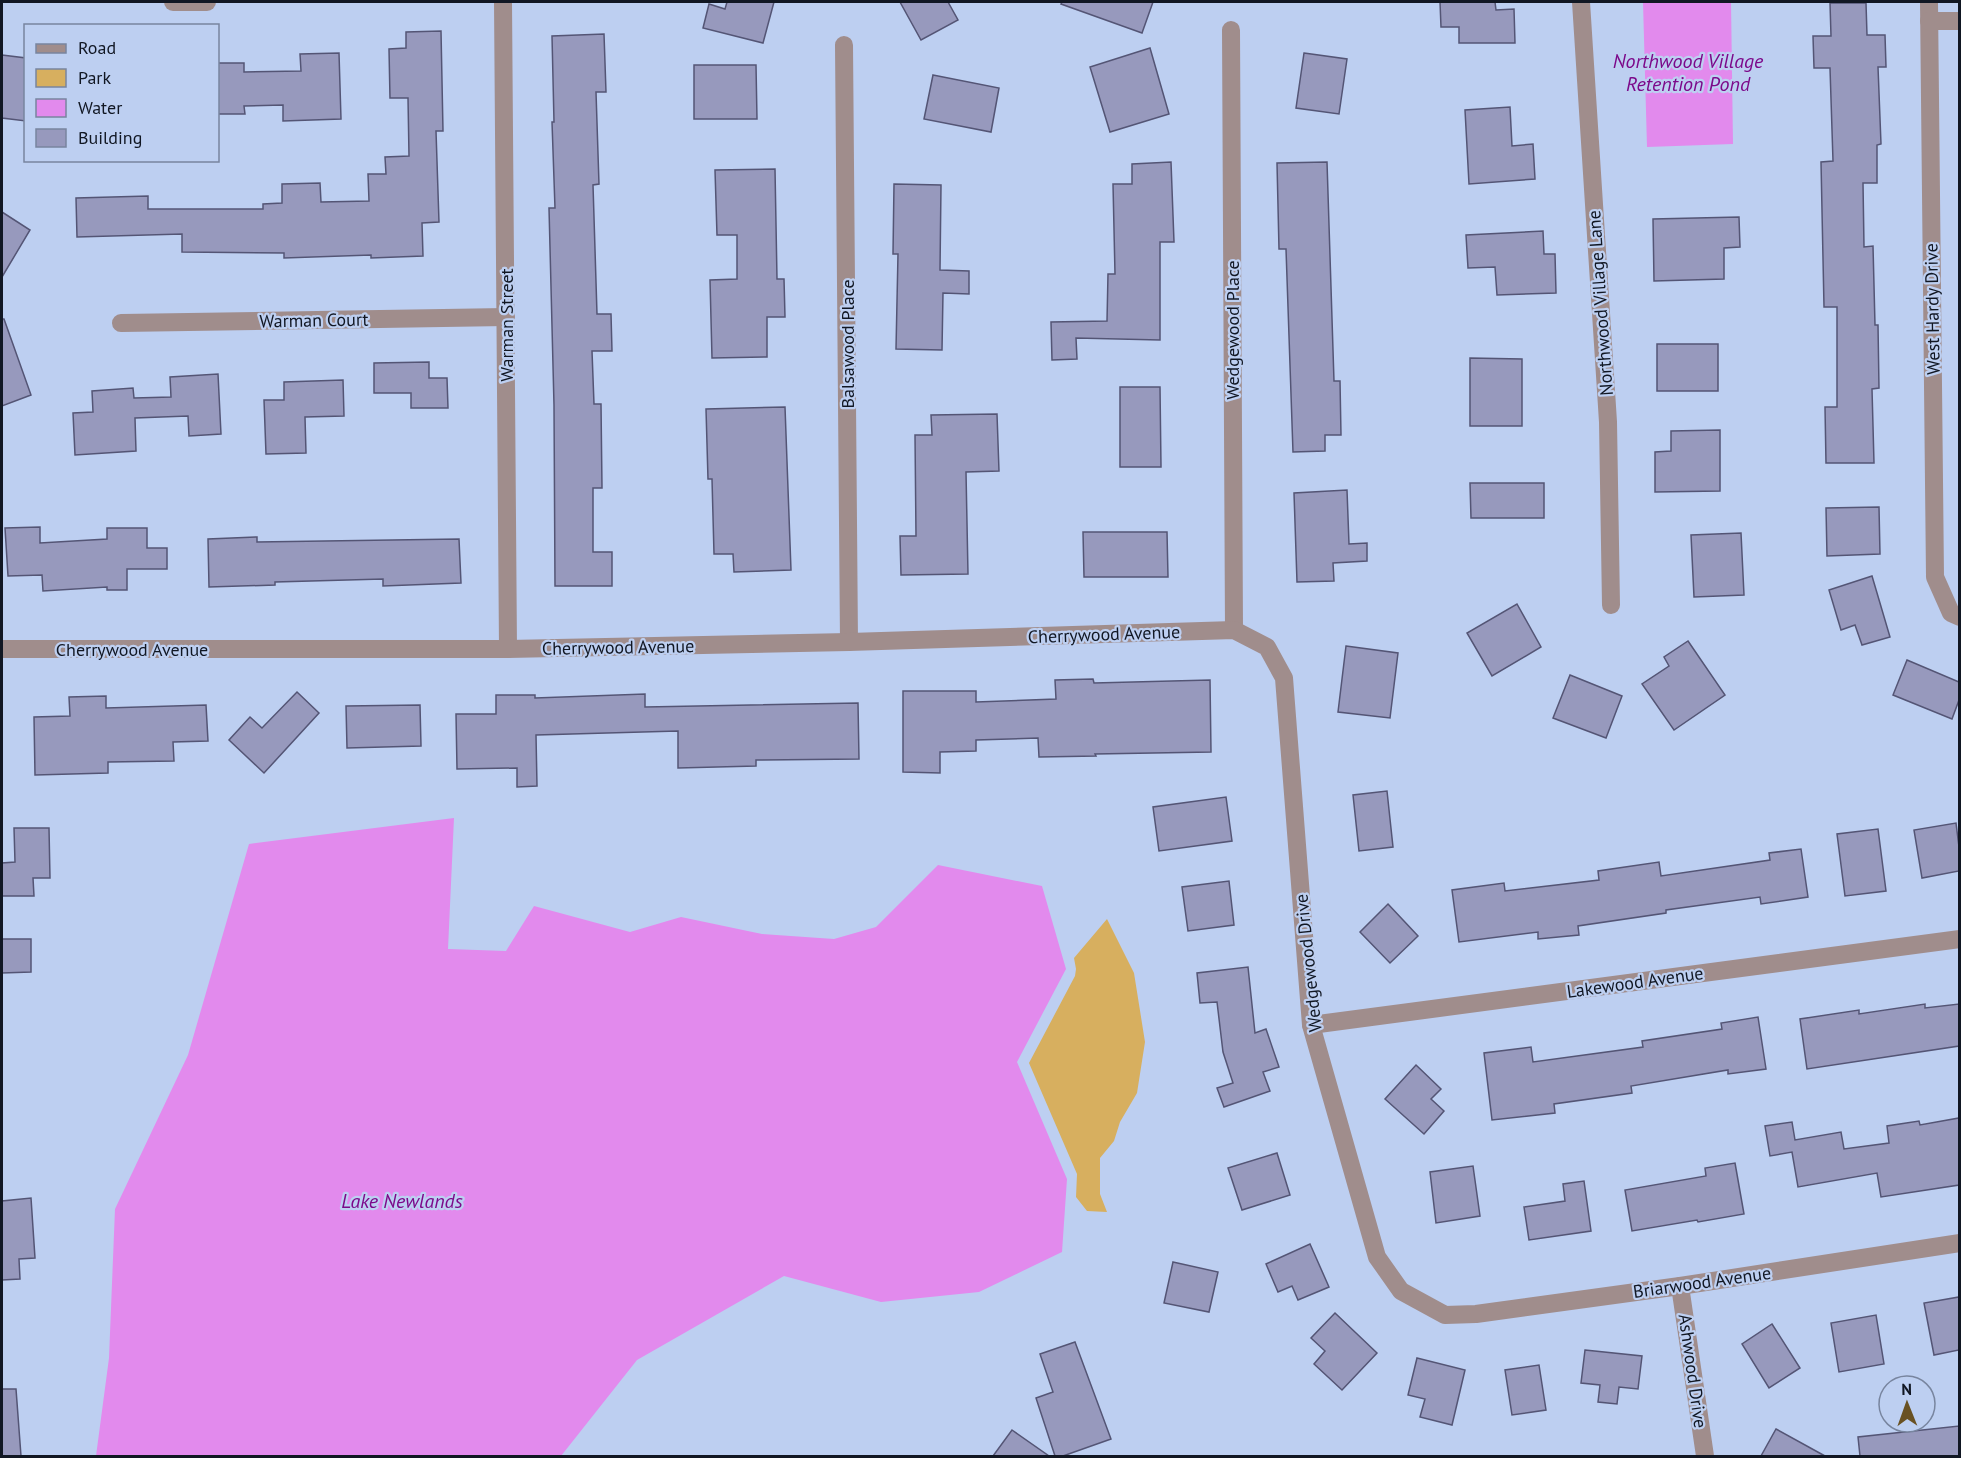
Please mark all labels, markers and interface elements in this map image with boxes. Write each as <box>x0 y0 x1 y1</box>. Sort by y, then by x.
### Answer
legend <box>24 24 219 162</box>
text: Road <box>78 36 116 59</box>
water label: Northwood Village Retention Pond <box>1613 48 1764 97</box>
text: Park <box>78 66 111 89</box>
text: Water <box>78 96 122 119</box>
text: Building <box>78 126 142 149</box>
street label: Northwood Village Lane <box>1582 210 1618 396</box>
street label: West Hardy Drive <box>1919 243 1945 375</box>
street label: Wedgewood Place <box>1221 260 1244 400</box>
street label: Warman Street <box>495 268 518 382</box>
street label: Balsawood Place <box>836 279 859 409</box>
street label: Warman Court <box>259 308 369 332</box>
street label: Cherrywood Avenue <box>1027 620 1181 648</box>
street label: Cherrywood Avenue <box>542 634 694 660</box>
street label: Cherrywood Avenue <box>56 638 208 661</box>
street label: Wedgewood Drive <box>1289 893 1327 1033</box>
street label: Lakewood Avenue <box>1565 961 1705 1003</box>
water label: Lake Newlands <box>341 1188 463 1214</box>
street label: Briarwood Avenue <box>1632 1261 1772 1303</box>
street label: Ashwood Drive <box>1674 1312 1712 1430</box>
north arrow <box>1877 1374 1937 1434</box>
text: N <box>1901 1379 1912 1399</box>

